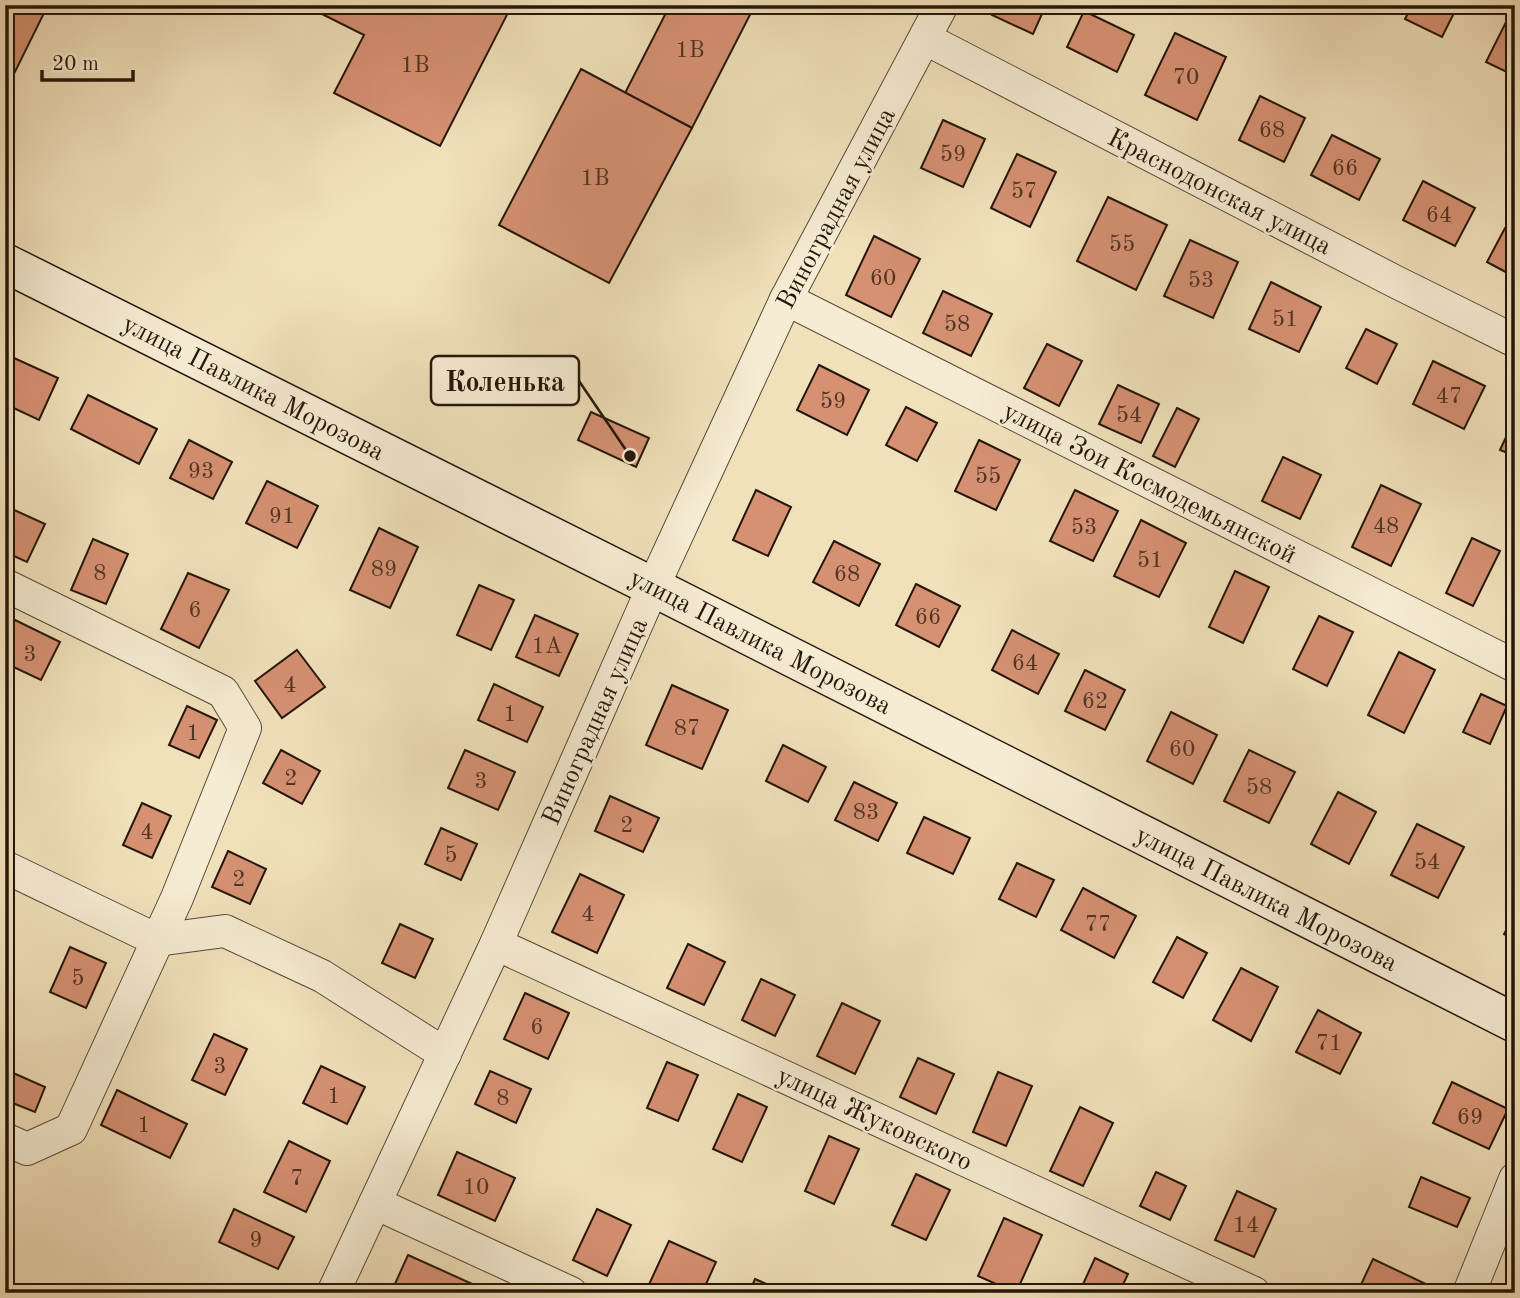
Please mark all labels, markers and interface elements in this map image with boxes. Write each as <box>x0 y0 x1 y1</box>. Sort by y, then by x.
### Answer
scale bar <box>42 38 133 82</box>
house number: 1В <box>675 39 705 62</box>
text: 20 m <box>52 54 99 75</box>
house number: 1В <box>400 54 430 77</box>
house number: 70 <box>1173 66 1199 89</box>
street label: Виноградная улица <box>773 104 901 314</box>
house number: 68 <box>1259 119 1285 142</box>
street label: Краснодонская улица <box>1103 125 1335 261</box>
house number: 59 <box>940 143 966 166</box>
house number: 66 <box>1332 157 1358 180</box>
house number: 1В <box>580 167 610 190</box>
house number: 57 <box>1011 180 1037 203</box>
house number: 64 <box>1426 204 1452 227</box>
house number: 55 <box>1109 233 1135 256</box>
house number: 60 <box>870 267 896 290</box>
house number: 53 <box>1188 269 1214 292</box>
house number: 51 <box>1272 308 1298 331</box>
street label: улица Павлика Морозова <box>118 311 389 466</box>
house number: 58 <box>944 313 970 336</box>
callout: Коленька <box>431 356 579 405</box>
text: Коленька <box>445 369 565 398</box>
house number: 47 <box>1436 385 1462 408</box>
house number: 59 <box>820 390 846 413</box>
street label: улица Зои Космодемьянской <box>998 398 1300 569</box>
house number: 54 <box>1116 404 1142 427</box>
house number: 93 <box>188 460 214 483</box>
house number: 55 <box>975 465 1001 488</box>
house number: 91 <box>269 505 295 528</box>
house number: 48 <box>1373 515 1399 538</box>
house number: 53 <box>1071 516 1097 539</box>
house number: 51 <box>1137 549 1163 572</box>
house number: 89 <box>371 558 397 581</box>
house number: 8 <box>93 562 107 585</box>
house number: 68 <box>834 563 860 586</box>
street label: улица Павлика Морозова <box>625 565 896 720</box>
house number: 6 <box>188 599 202 622</box>
house number: 66 <box>915 606 941 629</box>
street label: Виноградная улица <box>538 614 653 829</box>
house number: 1А <box>532 635 563 658</box>
house number: 3 <box>23 643 37 666</box>
house number: 64 <box>1012 652 1038 675</box>
house number: 4 <box>283 674 297 697</box>
house number: 62 <box>1082 690 1108 713</box>
house number: 1 <box>503 703 517 726</box>
house number: 87 <box>674 717 700 740</box>
house number: 1 <box>186 722 200 745</box>
house number: 60 <box>1169 738 1195 761</box>
house number: 2 <box>284 767 298 790</box>
house number: 3 <box>474 770 488 793</box>
house number: 58 <box>1246 776 1272 799</box>
house number: 83 <box>853 801 879 824</box>
house number: 2 <box>620 814 634 837</box>
house number: 4 <box>140 821 154 844</box>
street label: улица Павлика Морозова <box>1131 822 1402 977</box>
house number: 5 <box>444 844 458 867</box>
house number: 54 <box>1414 851 1440 874</box>
house number: 2 <box>232 868 246 891</box>
house number: 4 <box>581 903 595 926</box>
house number: 77 <box>1085 913 1111 936</box>
house number: 5 <box>71 967 85 990</box>
house number: 6 <box>530 1016 544 1039</box>
house number: 71 <box>1316 1032 1342 1055</box>
house number: 3 <box>213 1055 227 1078</box>
street label: улица Жуковского <box>772 1063 976 1176</box>
house number: 1 <box>327 1085 341 1108</box>
house number: 8 <box>496 1087 510 1110</box>
house number: 69 <box>1457 1106 1483 1129</box>
house number: 1 <box>137 1114 151 1137</box>
house number: 7 <box>290 1167 304 1190</box>
house number: 10 <box>463 1176 489 1199</box>
house number: 14 <box>1233 1214 1259 1237</box>
house number: 9 <box>249 1229 263 1252</box>

